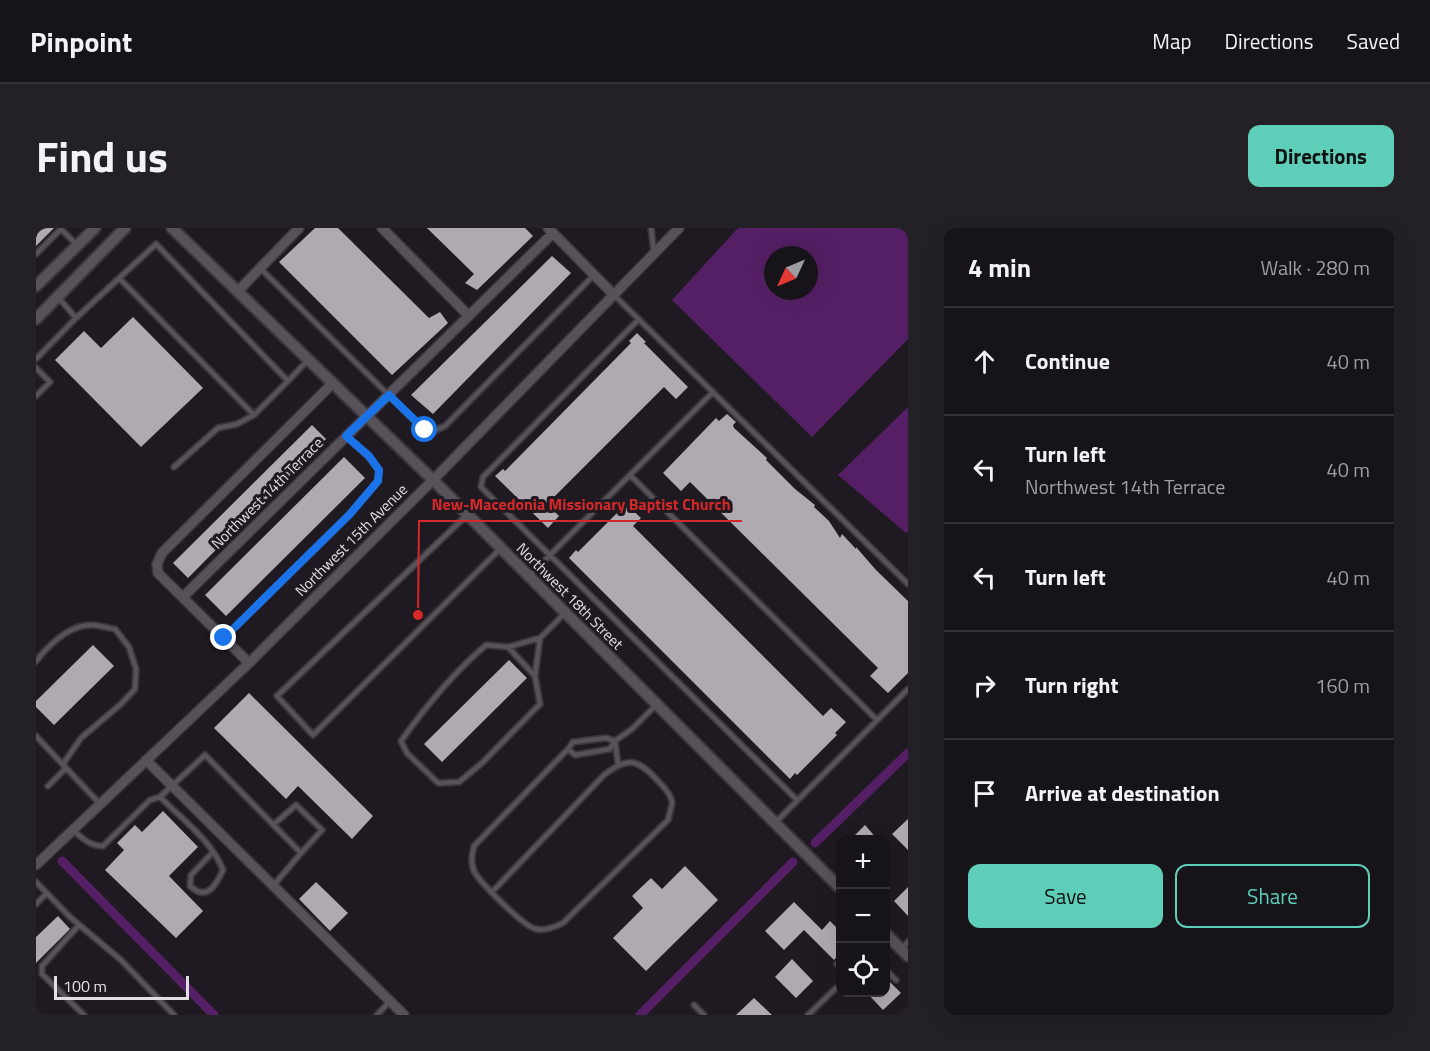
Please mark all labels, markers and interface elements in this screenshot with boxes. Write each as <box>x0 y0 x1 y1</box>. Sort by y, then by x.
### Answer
text: Pinpoint <box>30 20 132 63</box>
text: Map <box>1152 25 1192 57</box>
text: Directions <box>1225 25 1314 57</box>
text: Saved <box>1347 25 1400 57</box>
text: Find us <box>36 124 168 188</box>
button: Directions <box>1248 125 1394 187</box>
north arrow <box>764 246 818 300</box>
text: 4 min <box>968 248 1031 287</box>
text: Walk · 280 m <box>1261 252 1370 283</box>
text: Continue <box>1025 344 1110 378</box>
icon: ahead <box>968 345 1001 378</box>
text: 40 m <box>1326 346 1370 377</box>
route start <box>411 416 437 442</box>
street label: Northwest 14th Terrace <box>206 432 328 554</box>
text: Turn left <box>1025 437 1106 471</box>
icon: left <box>968 453 1001 486</box>
text: 40 m <box>1326 454 1370 485</box>
text: Northwest 14th Terrace <box>1025 471 1225 502</box>
street label: Northwest 15th Avenue <box>289 478 413 602</box>
callout: New-Macedonia Missionary Baptist Church <box>419 487 742 521</box>
text: New-Macedonia Missionary Baptist Church <box>431 492 731 516</box>
street label: Northwest 18th Street <box>511 537 629 655</box>
text: Turn left <box>1025 560 1106 594</box>
icon: left <box>968 561 1001 594</box>
text: 40 m <box>1326 562 1370 593</box>
route end <box>210 624 236 650</box>
text: Turn right <box>1025 668 1119 702</box>
icon: right <box>968 669 1001 702</box>
text: 160 m <box>1315 670 1370 701</box>
text: Arrive at destination <box>1025 776 1220 810</box>
icon: arrive <box>968 777 1001 810</box>
map controls <box>836 835 890 997</box>
button: + <box>836 835 890 889</box>
button: Save <box>968 864 1163 928</box>
button: Share <box>1175 864 1370 928</box>
button: − <box>836 889 890 943</box>
button: locate <box>836 943 890 997</box>
scale bar <box>54 973 189 1000</box>
text: 100 m <box>63 974 107 998</box>

